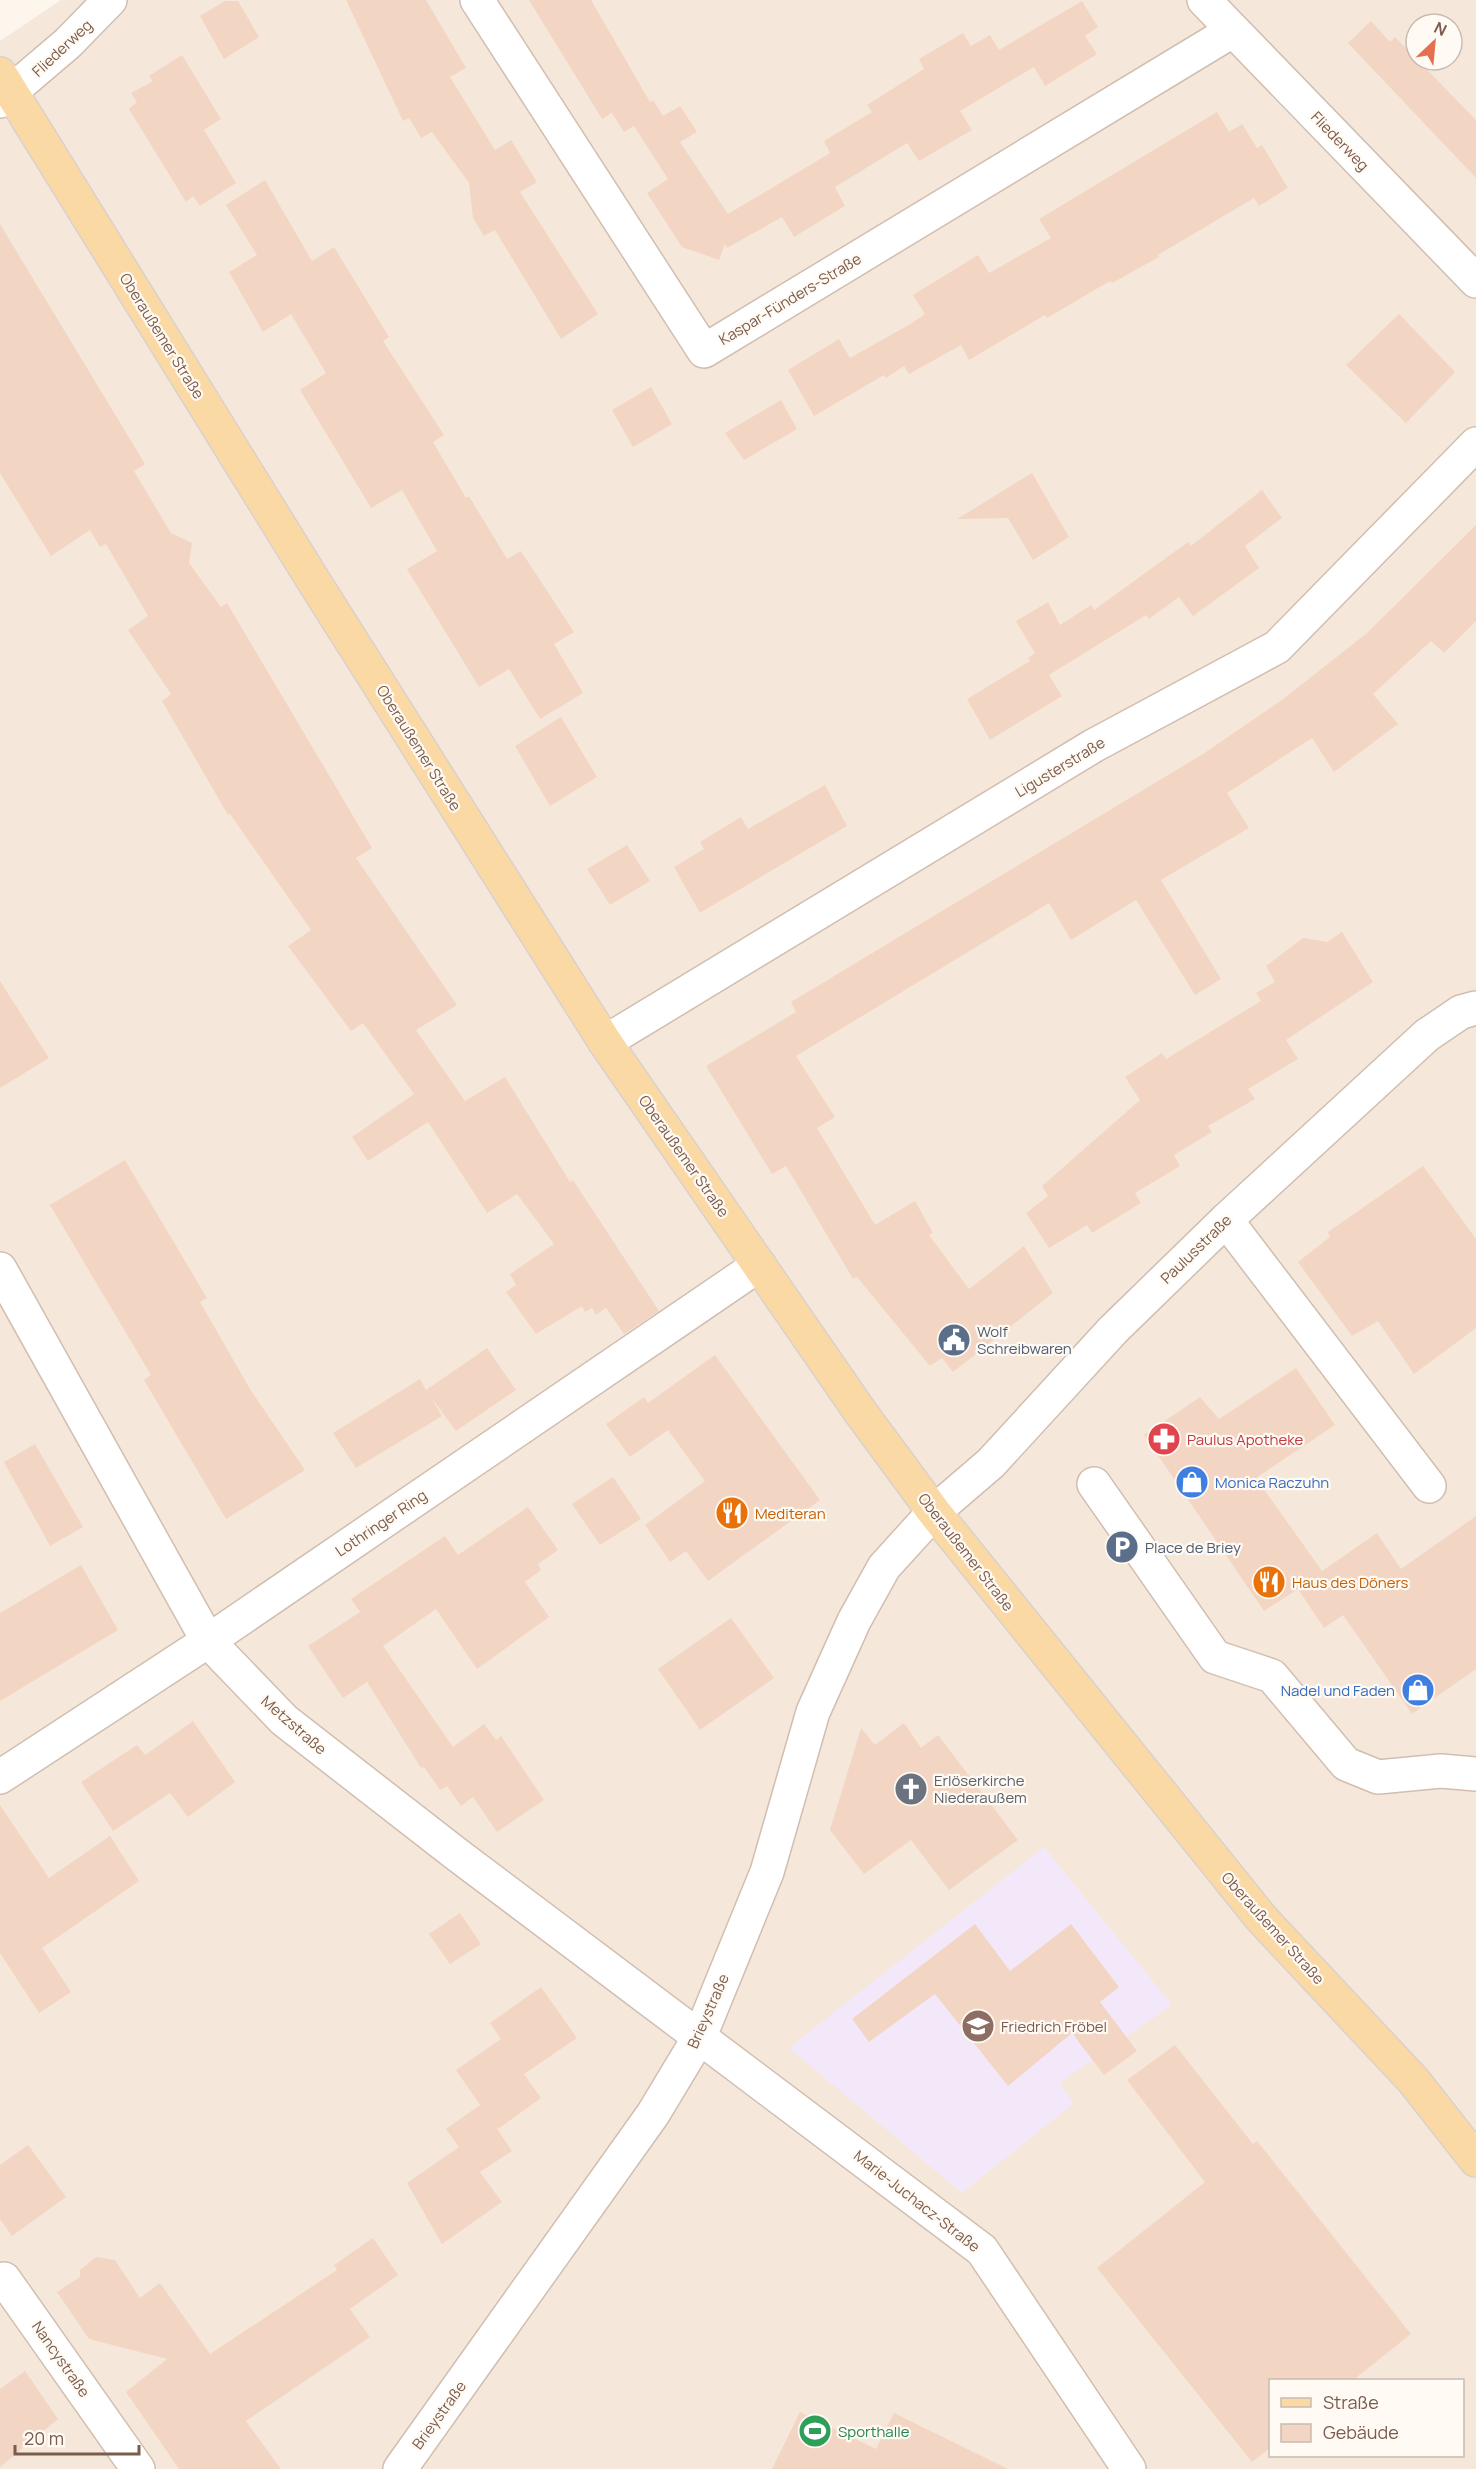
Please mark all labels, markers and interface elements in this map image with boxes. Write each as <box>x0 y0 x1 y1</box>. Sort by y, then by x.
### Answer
north arrow <box>1404 12 1464 72</box>
street label: Fliederweg <box>27 15 97 81</box>
text: N <box>1431 16 1451 41</box>
street label: Fliederweg <box>1306 107 1374 175</box>
street label: Kaspar-Fünders-Straße <box>715 248 865 350</box>
street label: Oberaußemer Straße <box>115 269 209 403</box>
street label: Oberaußemer Straße <box>372 681 466 815</box>
street label: Ligusterstraße <box>1011 732 1109 802</box>
street label: Oberaußemer Straße <box>634 1091 734 1221</box>
street label: Paulusstraße <box>1156 1210 1236 1288</box>
place label: Wolf Schreibwaren <box>977 1321 1072 1359</box>
public building icon: Wolf Schreibwaren <box>936 1322 972 1358</box>
pharmacy icon: Paulus Apotheke <box>1146 1421 1182 1457</box>
place label: Paulus Apotheke <box>1187 1429 1303 1450</box>
shop icon: Monica Raczuhn <box>1174 1464 1210 1500</box>
place label: Monica Raczuhn <box>1215 1472 1329 1493</box>
street label: Lothringer Ring <box>331 1485 431 1561</box>
street label: Oberaußemer Straße <box>913 1489 1019 1616</box>
restaurant icon: Mediteran <box>714 1495 750 1531</box>
place label: Mediteran <box>755 1503 826 1524</box>
parking icon: Place de Briey <box>1104 1529 1140 1565</box>
place label: Place de Briey <box>1145 1537 1241 1558</box>
restaurant icon: Haus des Döners <box>1251 1564 1287 1600</box>
place label: Haus des Döners <box>1292 1572 1409 1593</box>
shop icon: Nadel und Faden <box>1400 1672 1436 1708</box>
place label: Nadel und Faden <box>1281 1680 1395 1701</box>
street label: Metzstraße <box>257 1691 331 1759</box>
place label: Erlöserkirche Niederaußem <box>934 1770 1027 1808</box>
church icon: Erlöserkirche Niederaußem <box>893 1771 929 1807</box>
street label: Oberaußemer Straße <box>1217 1867 1329 1989</box>
street label: Brieystraße <box>682 1970 734 2052</box>
school or university icon: Friedrich Fröbel <box>960 2008 996 2044</box>
place label: Friedrich Fröbel <box>1001 2016 1107 2037</box>
street label: Marie-Juchacz-Straße <box>850 2145 985 2257</box>
street label: Nancystraße <box>27 2317 95 2401</box>
street label: Brieystraße <box>407 2376 471 2453</box>
legend <box>1269 2379 1464 2457</box>
text: Straße <box>1323 2390 1379 2414</box>
sports icon: Sporthalle <box>797 2413 833 2449</box>
scale bar <box>15 2418 140 2456</box>
text: Gebäude <box>1323 2420 1399 2444</box>
place label: Sporthalle <box>838 2421 910 2442</box>
text: 20 m <box>24 2426 64 2450</box>

